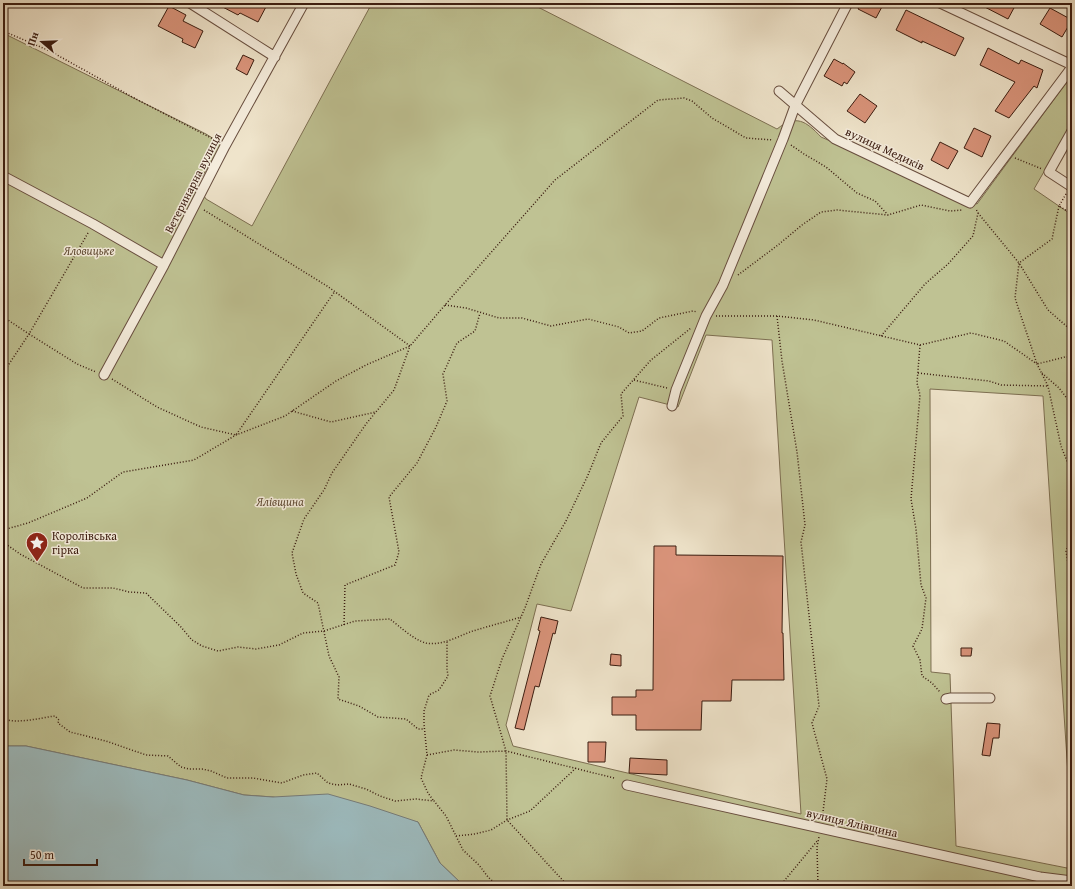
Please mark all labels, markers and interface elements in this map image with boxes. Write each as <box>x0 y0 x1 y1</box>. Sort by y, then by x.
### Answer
north arrow <box>22 22 62 62</box>
text: Пн <box>23 29 42 48</box>
street label: вулиця Медиків <box>843 123 928 174</box>
street label: Ветеринарна вулиця <box>160 130 225 236</box>
park label: Яловицьке <box>63 242 115 259</box>
park label: Ялівщина <box>255 493 304 510</box>
place label: Королівська гірка <box>52 527 117 558</box>
place icon: Королівська гірка <box>24 530 50 563</box>
street label: вулиця Ялівщина <box>805 804 900 841</box>
scale bar <box>24 841 97 867</box>
text: 50 m <box>30 846 54 863</box>

